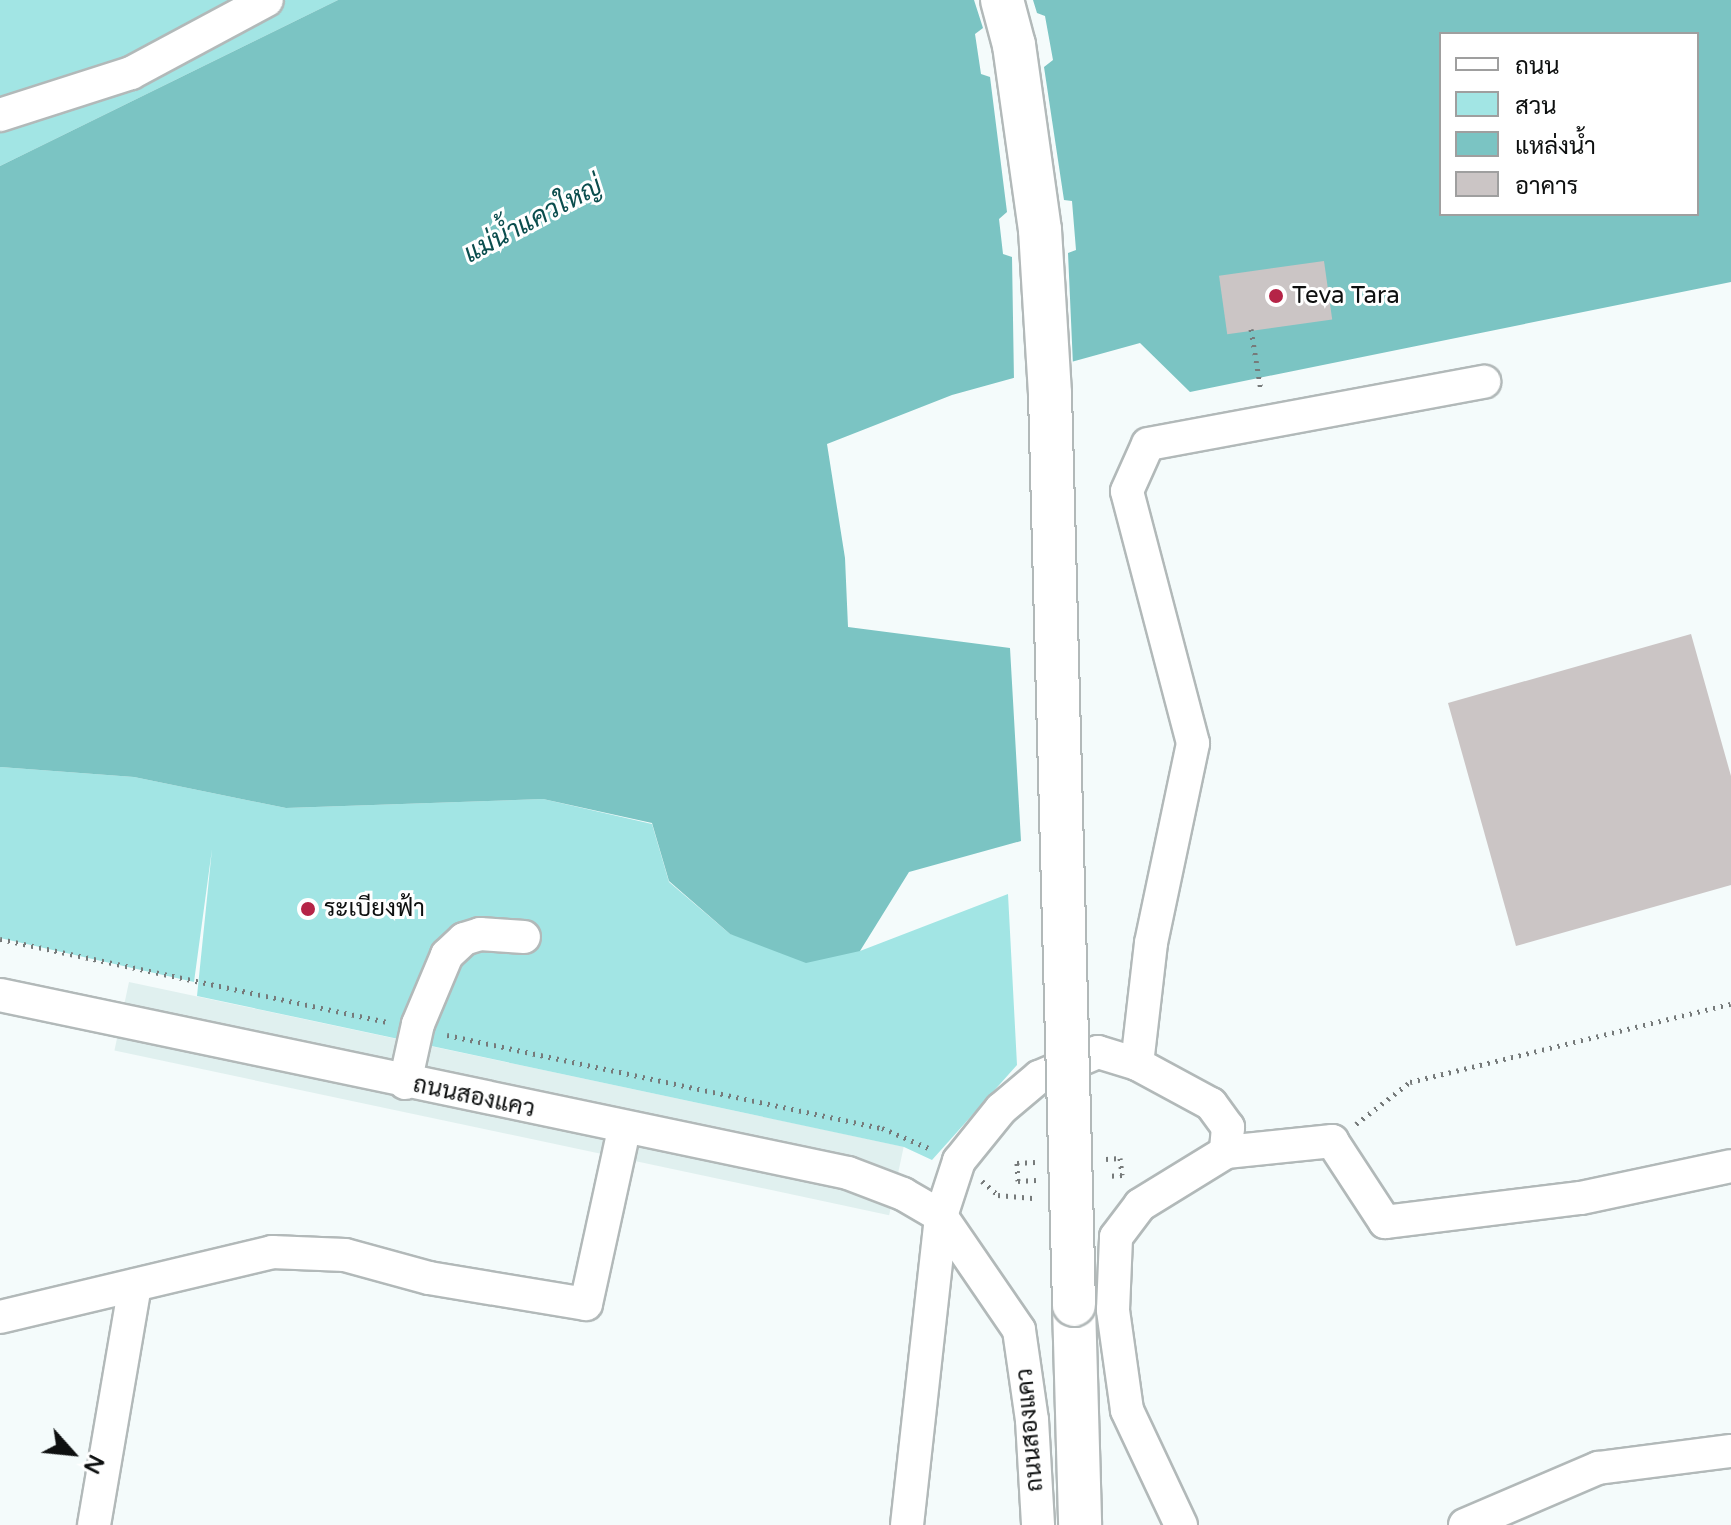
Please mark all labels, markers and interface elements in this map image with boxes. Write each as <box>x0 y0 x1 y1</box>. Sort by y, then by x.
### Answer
legend <box>1439 32 1699 216</box>
text: ถนน <box>1515 52 1560 81</box>
text: สวน <box>1515 92 1557 121</box>
text: แหล่งน้ำ <box>1515 132 1596 161</box>
water label: แม่น้ำแควใหญ่ <box>458 170 608 270</box>
text: อาคาร <box>1515 172 1578 201</box>
place label: Teva Tara <box>1292 282 1400 310</box>
marker: Teva Tara <box>1267 287 1285 305</box>
place label: ระเบียงฟ้า <box>324 895 425 923</box>
marker: ระเบียงฟ้า <box>299 900 317 918</box>
street label: ถนนสองแคว <box>410 1070 538 1124</box>
street label: ถนนสองแคว <box>1010 1367 1050 1493</box>
north arrow <box>32 1413 112 1493</box>
text: N <box>78 1450 109 1478</box>

